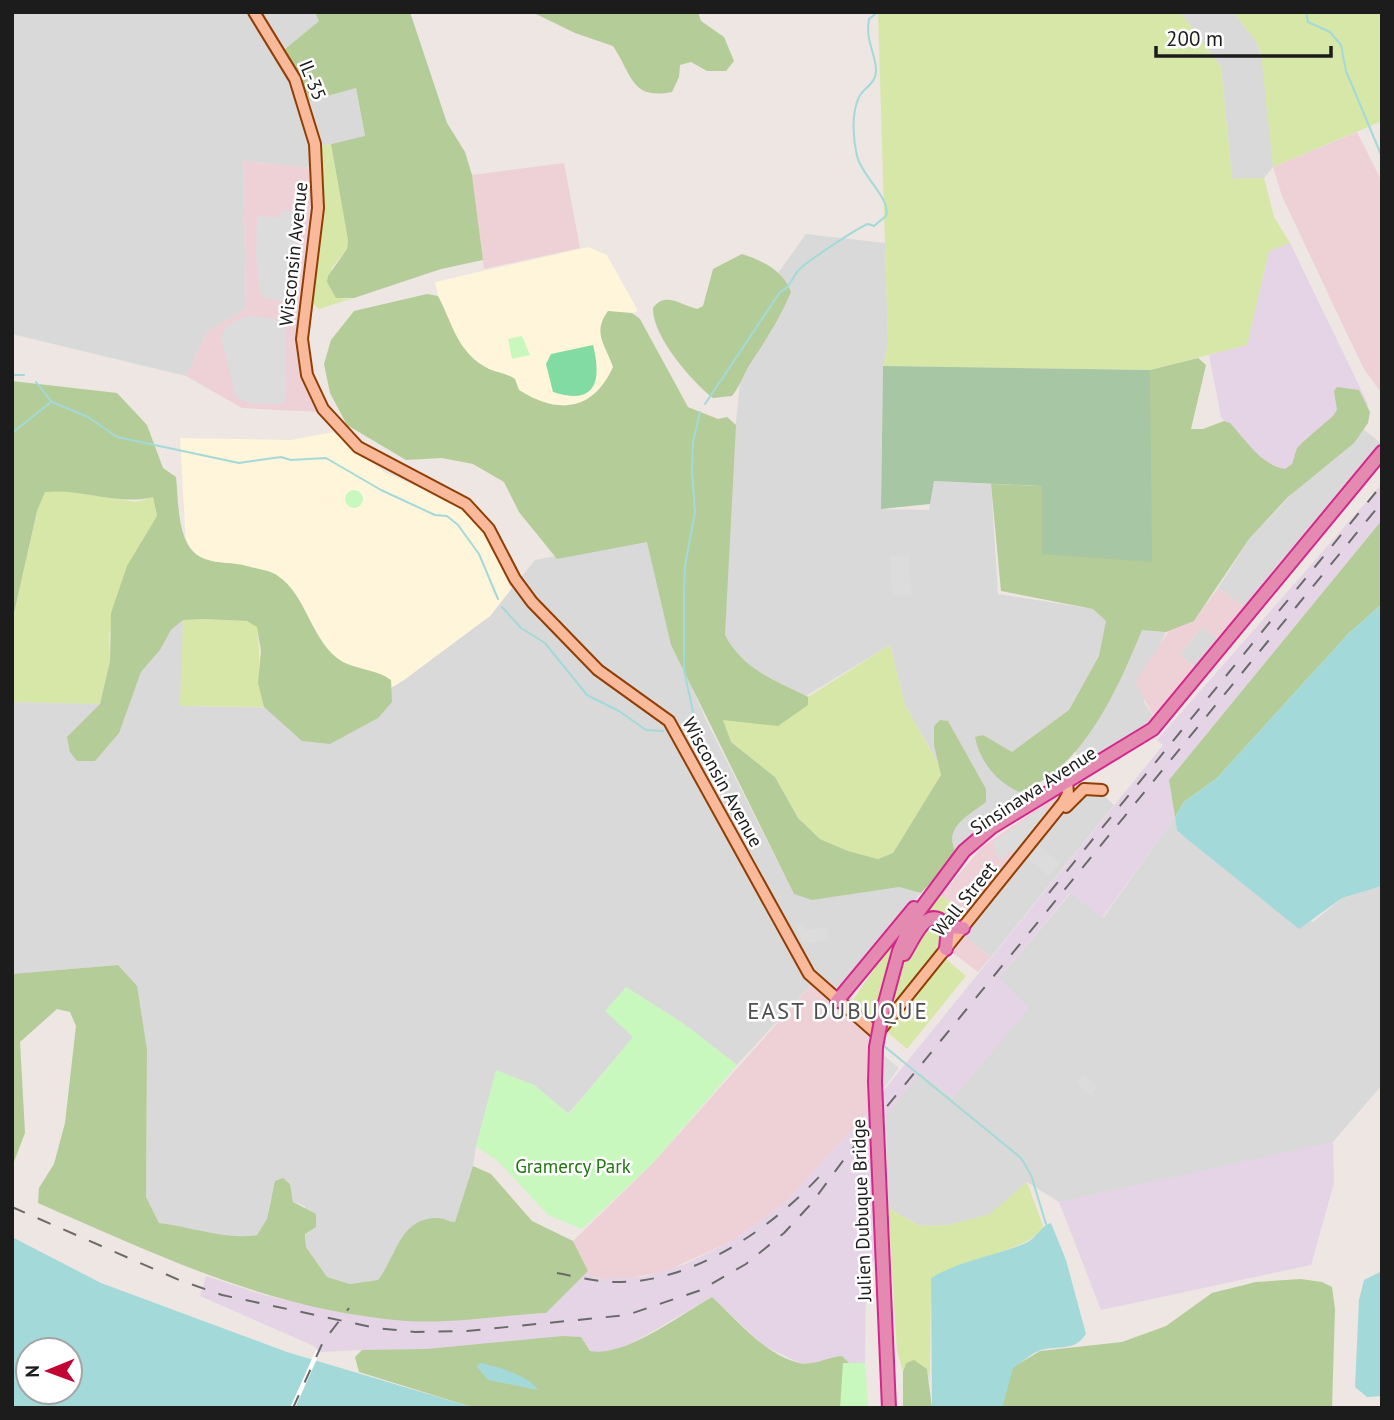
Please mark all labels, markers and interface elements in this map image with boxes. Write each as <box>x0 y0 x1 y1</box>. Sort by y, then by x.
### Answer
scale bar <box>1156 14 1331 58</box>
text: 200 m <box>1166 25 1223 52</box>
street label: IL-35 <box>294 56 332 104</box>
street label: Wisconsin Avenue <box>273 181 313 327</box>
street label: Wisconsin Avenue <box>677 713 769 851</box>
street label: Sinsinawa Avenue <box>965 740 1101 840</box>
street label: Wall Street <box>927 856 1002 941</box>
district label: EAST DUBUQUE <box>747 996 929 1025</box>
street label: Julien Dubuque Bridge <box>846 1118 876 1303</box>
park label: Gramercy Park <box>515 1154 631 1178</box>
north arrow <box>14 1336 84 1406</box>
text: N <box>20 1365 44 1378</box>

